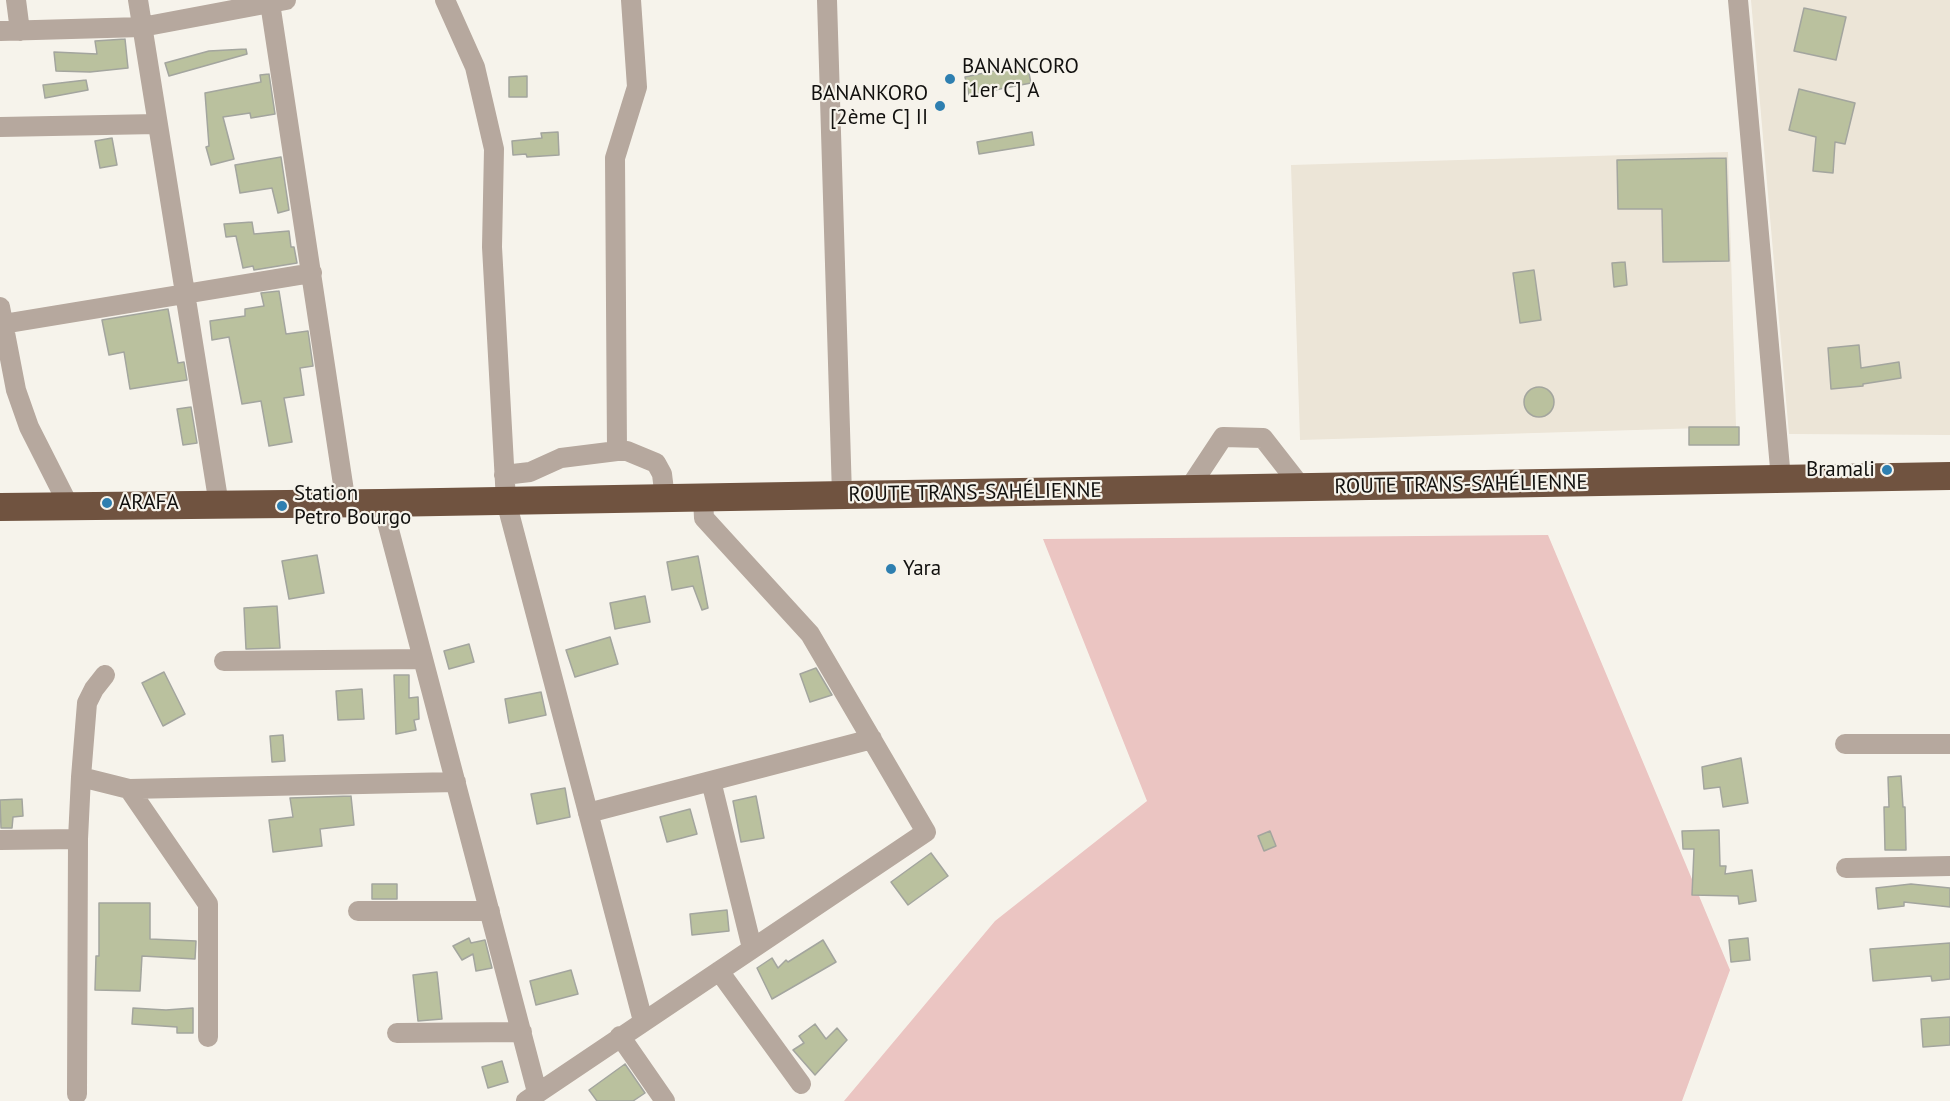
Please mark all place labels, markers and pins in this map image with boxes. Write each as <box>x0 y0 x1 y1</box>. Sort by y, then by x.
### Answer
place label: BANANCORO [1er C] A <box>962 54 1079 104</box>
marker: BANANCORO [1er C] A <box>943 72 957 86</box>
place label: BANANKORO [2ème C] II <box>811 81 928 131</box>
marker: BANANKORO [2ème C] II <box>933 99 947 113</box>
place label: Bramali <box>1806 457 1875 483</box>
marker: Bramali <box>1880 463 1894 477</box>
place label: Station Petro Bourgo <box>294 481 411 531</box>
place label: ARAFA <box>119 490 179 516</box>
marker: ARAFA <box>100 496 114 510</box>
marker: Station Petro Bourgo <box>275 499 289 513</box>
place label: Yara <box>903 556 941 582</box>
marker: Yara <box>884 562 898 576</box>

